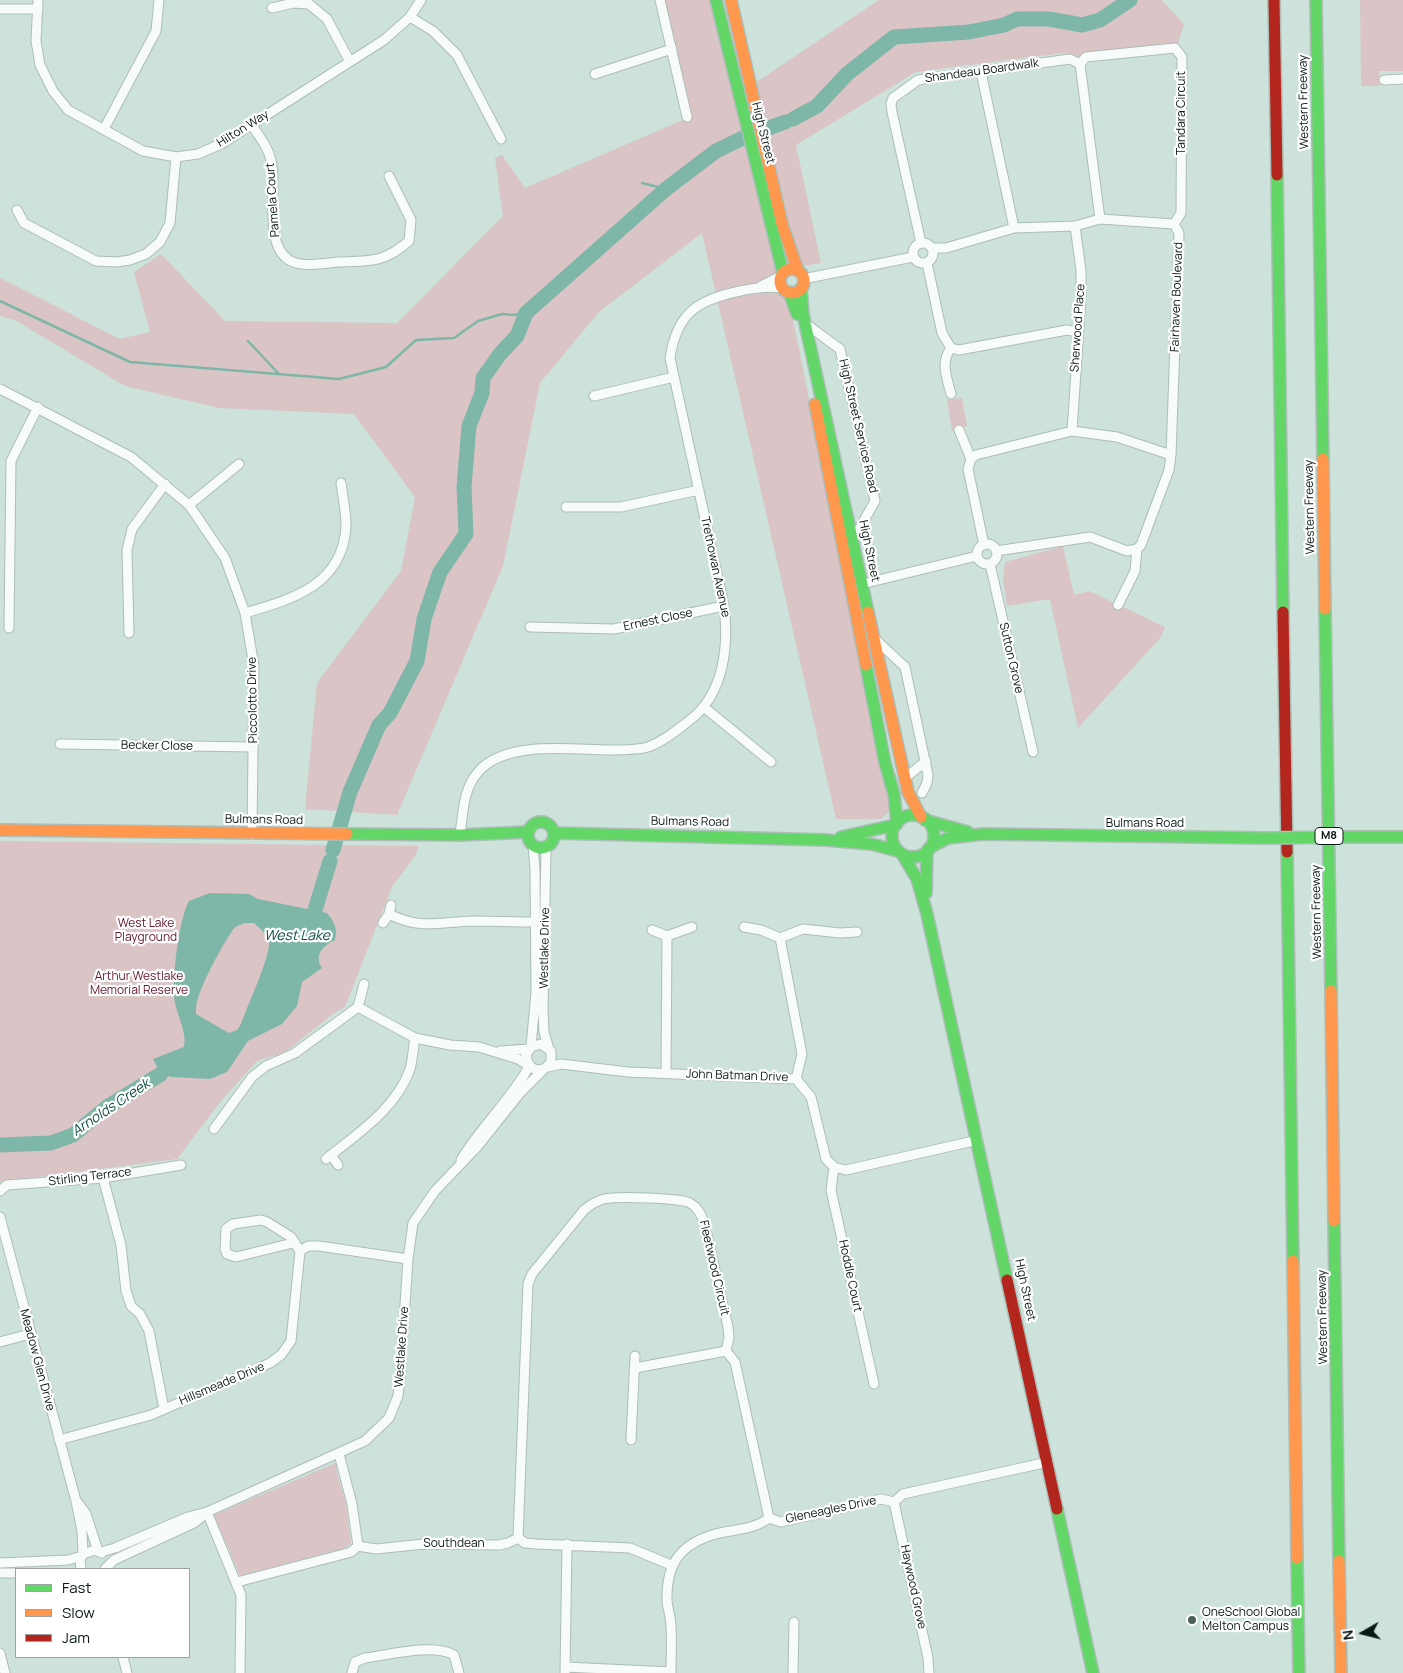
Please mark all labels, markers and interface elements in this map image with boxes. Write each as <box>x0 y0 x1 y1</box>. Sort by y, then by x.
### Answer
street label: Western Freeway <box>1296 54 1312 150</box>
street label: Shandeau Boardwalk <box>924 56 1040 86</box>
street label: Tandara Circuit <box>1175 71 1189 155</box>
street label: High Street <box>748 101 778 165</box>
street label: Hilton Way <box>214 107 272 151</box>
street label: Pamela Court <box>263 162 283 238</box>
street label: Fairhaven Boulevard <box>1168 242 1186 352</box>
street label: Sherwood Place <box>1068 283 1088 373</box>
street label: High Street Service Road <box>836 358 880 494</box>
street label: Western Freeway <box>1302 459 1318 555</box>
street label: Trethowan Avenue <box>697 515 733 619</box>
street label: High Street <box>855 519 883 583</box>
street label: Ernest Close <box>622 606 694 634</box>
street label: Sutton Grove <box>996 621 1026 695</box>
street label: Piccolotto Drive <box>245 657 261 743</box>
street label: Becker Close <box>121 738 193 754</box>
street label: Bulmans Road <box>225 812 303 828</box>
street label: Bulmans Road <box>651 814 729 830</box>
street label: Bulmans Road <box>1106 817 1184 831</box>
road number: M8 <box>1315 828 1343 844</box>
street label: Western Freeway <box>1309 864 1325 960</box>
street label: Westlake Drive <box>537 907 553 989</box>
park label: West Lake Playground <box>115 917 177 945</box>
water label: West Lake <box>264 928 330 944</box>
park label: Arthur Westlake Memorial Reserve <box>90 970 188 998</box>
street label: John Batman Drive <box>685 1067 789 1085</box>
water label: Arnolds Creek <box>69 1076 153 1140</box>
street label: Stirling Terrace <box>48 1165 132 1189</box>
street label: Fleetwood Circuit <box>696 1219 732 1317</box>
street label: Hoddle Court <box>835 1238 865 1314</box>
street label: High Street <box>1011 1258 1039 1322</box>
street label: Western Freeway <box>1315 1269 1331 1365</box>
street label: Westlake Drive <box>392 1306 412 1388</box>
street label: Meadow Glen Drive <box>16 1307 58 1413</box>
street label: Hillsmeade Drive <box>177 1360 267 1408</box>
street label: Gleneagles Drive <box>784 1493 878 1527</box>
street label: Southdean <box>423 1537 485 1551</box>
street label: Haywood Grove <box>897 1543 929 1631</box>
legend <box>15 1568 190 1658</box>
text: Fast <box>62 1577 91 1598</box>
text: Slow <box>62 1602 95 1623</box>
place label: OneSchool Global Melton Campus <box>1202 1606 1300 1634</box>
north arrow <box>1338 1608 1388 1658</box>
marker: OneSchool Global Melton Campus <box>1186 1614 1198 1626</box>
text: Jam <box>62 1627 90 1648</box>
text: N <box>1338 1629 1358 1641</box>

